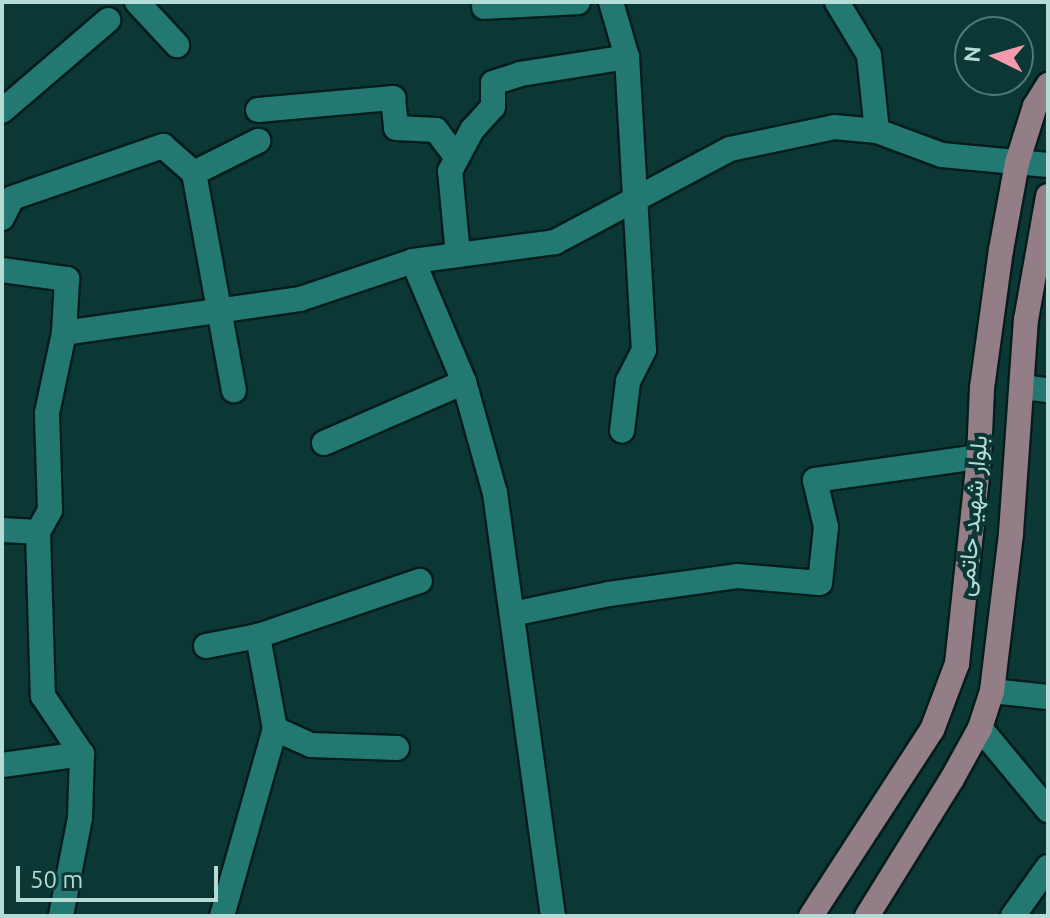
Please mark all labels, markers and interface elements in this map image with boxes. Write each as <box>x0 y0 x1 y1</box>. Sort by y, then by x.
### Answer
north arrow <box>954 16 1034 96</box>
text: N <box>958 45 985 63</box>
street label: بلوار شهید حاتمی <box>951 434 993 598</box>
scale bar <box>20 850 222 900</box>
text: 50 m <box>30 866 83 893</box>

